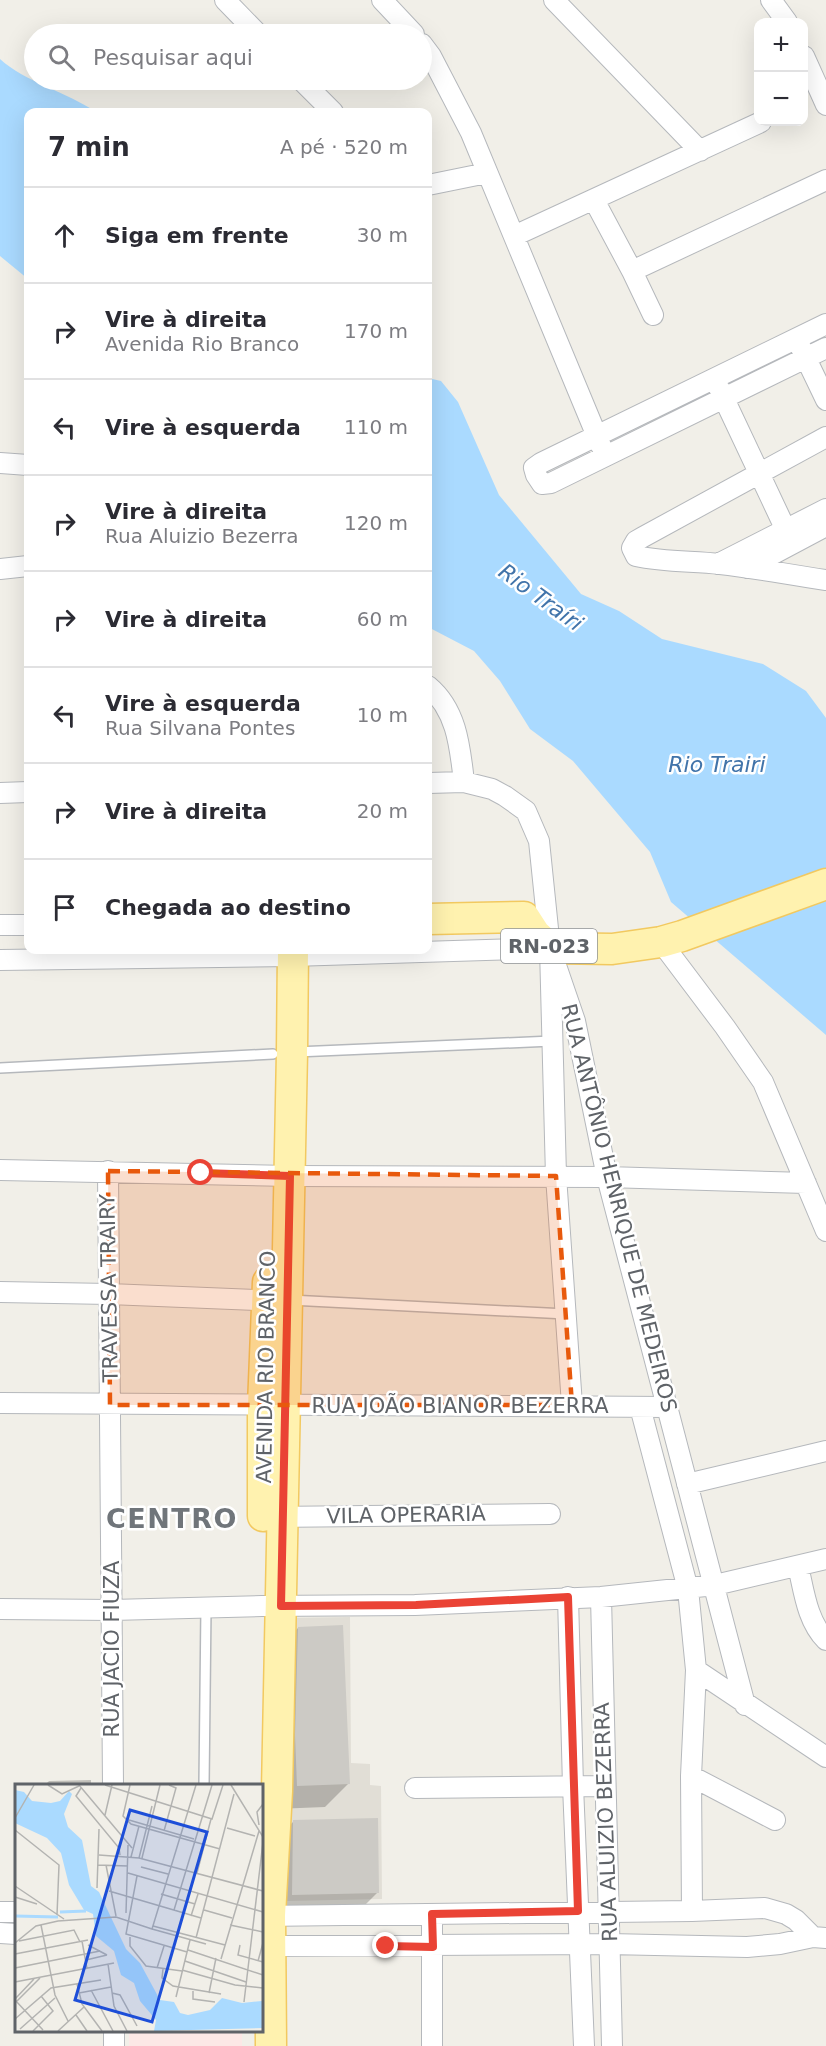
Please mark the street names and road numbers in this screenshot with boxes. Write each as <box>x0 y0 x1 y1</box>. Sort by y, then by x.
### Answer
road number: RN-023 <box>501 929 597 963</box>
street label: RUA ANTÔNIO HENRIQUE DE MEDEIROS <box>556 1001 682 1415</box>
street label: TRAVESSA TRAIRY <box>95 1193 123 1383</box>
street label: AVENIDA RIO BRANCO <box>252 1250 280 1484</box>
street label: RUA JOÃO BIANOR BEZERRA <box>311 1392 609 1418</box>
street label: VILA OPERARIA <box>326 1502 487 1528</box>
street label: RUA JACIO FIUZA <box>100 1560 124 1737</box>
street label: RUA ALUIZIO BEZERRA <box>590 1701 622 1942</box>

